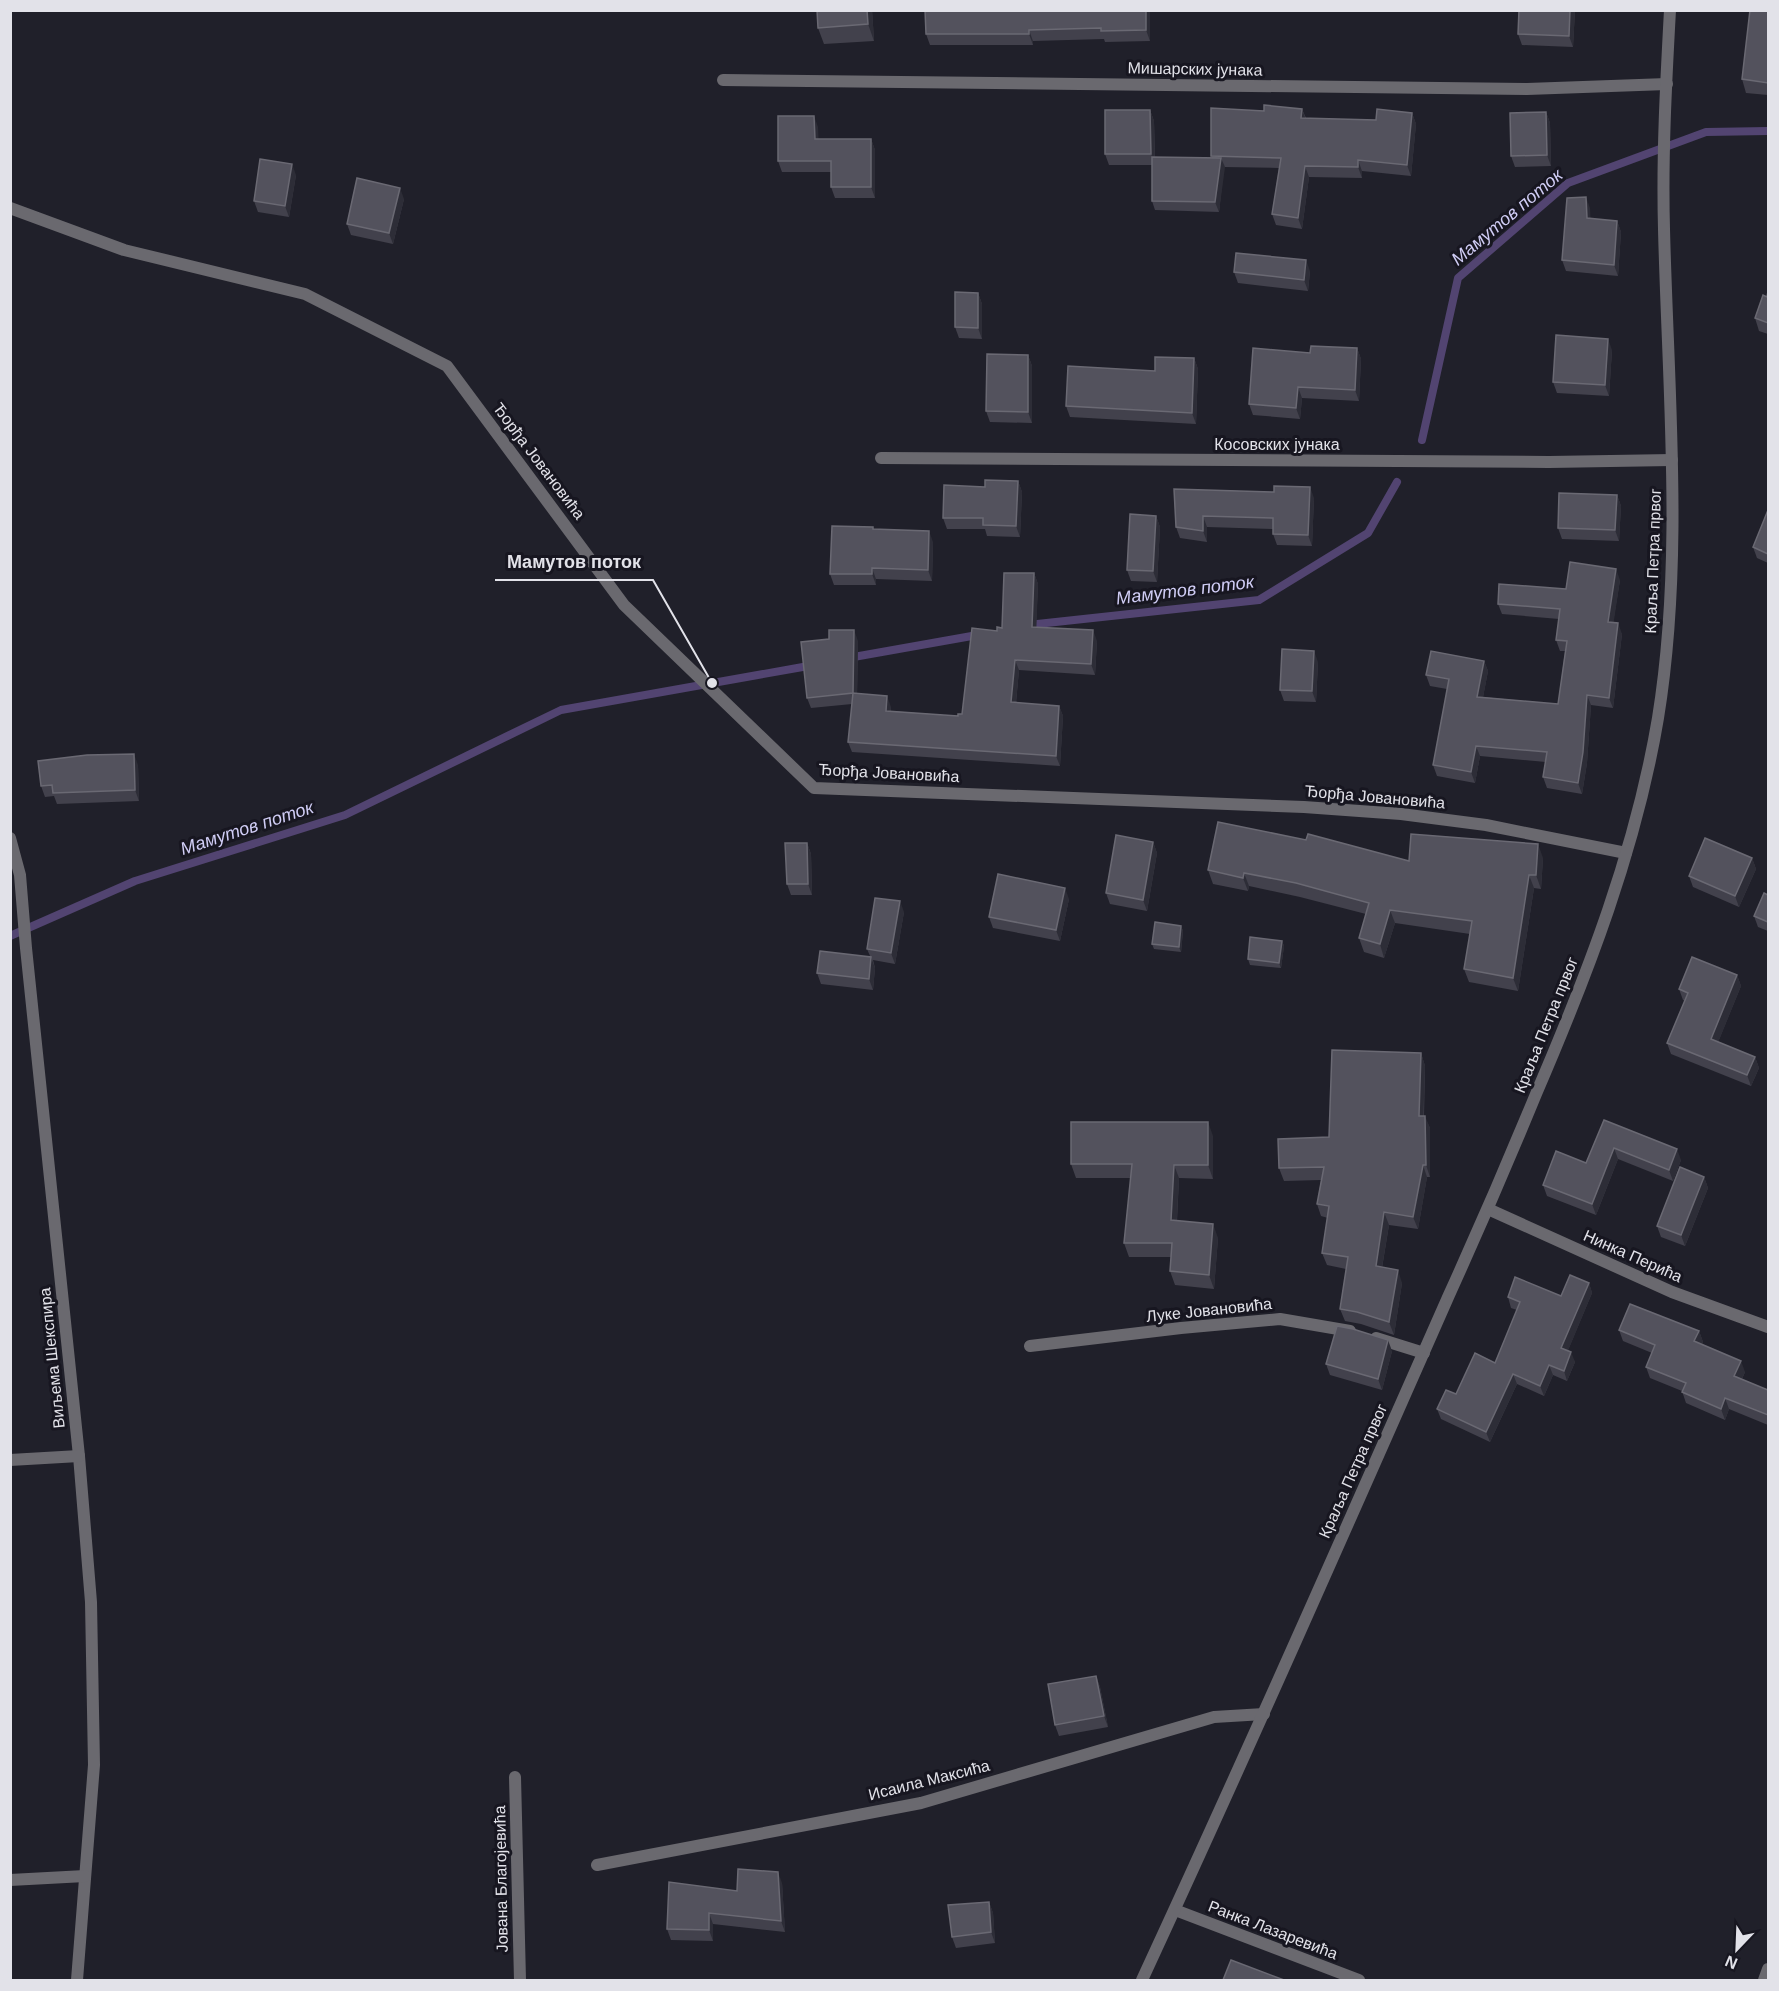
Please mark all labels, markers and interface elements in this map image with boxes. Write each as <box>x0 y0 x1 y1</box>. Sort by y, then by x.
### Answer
street label: Мишарских јунака <box>1127 59 1263 79</box>
water label: Мамутов поток <box>1447 164 1568 269</box>
street label: Ђорђа Јовановића <box>490 400 588 522</box>
street label: Косовских јунака <box>1214 436 1340 453</box>
street label: Краља Петра првог <box>1642 488 1664 634</box>
callout: Мамутов поток <box>495 544 653 580</box>
text: Мамутов поток <box>507 552 642 572</box>
water label: Мамутов поток <box>1115 571 1257 608</box>
street label: Ђорђа Јовановића <box>818 761 960 785</box>
street label: Ђорђа Јовановића <box>1304 782 1446 812</box>
water label: Мамутов поток <box>178 797 318 859</box>
street label: Краља Петра првог <box>1511 954 1581 1095</box>
street label: Нинка Перића <box>1581 1227 1685 1285</box>
street label: Виљема Шекспира <box>36 1287 68 1429</box>
street label: Луке Јовановића <box>1145 1295 1273 1325</box>
street label: Краља Петра првог <box>1316 1401 1390 1541</box>
street label: Исаила Максића <box>867 1757 991 1803</box>
street label: Јована Благојевића <box>491 1805 511 1953</box>
street label: Ранка Лазаревића <box>1206 1898 1340 1963</box>
north arrow <box>1707 1919 1767 1979</box>
text: N <box>1723 1952 1740 1972</box>

